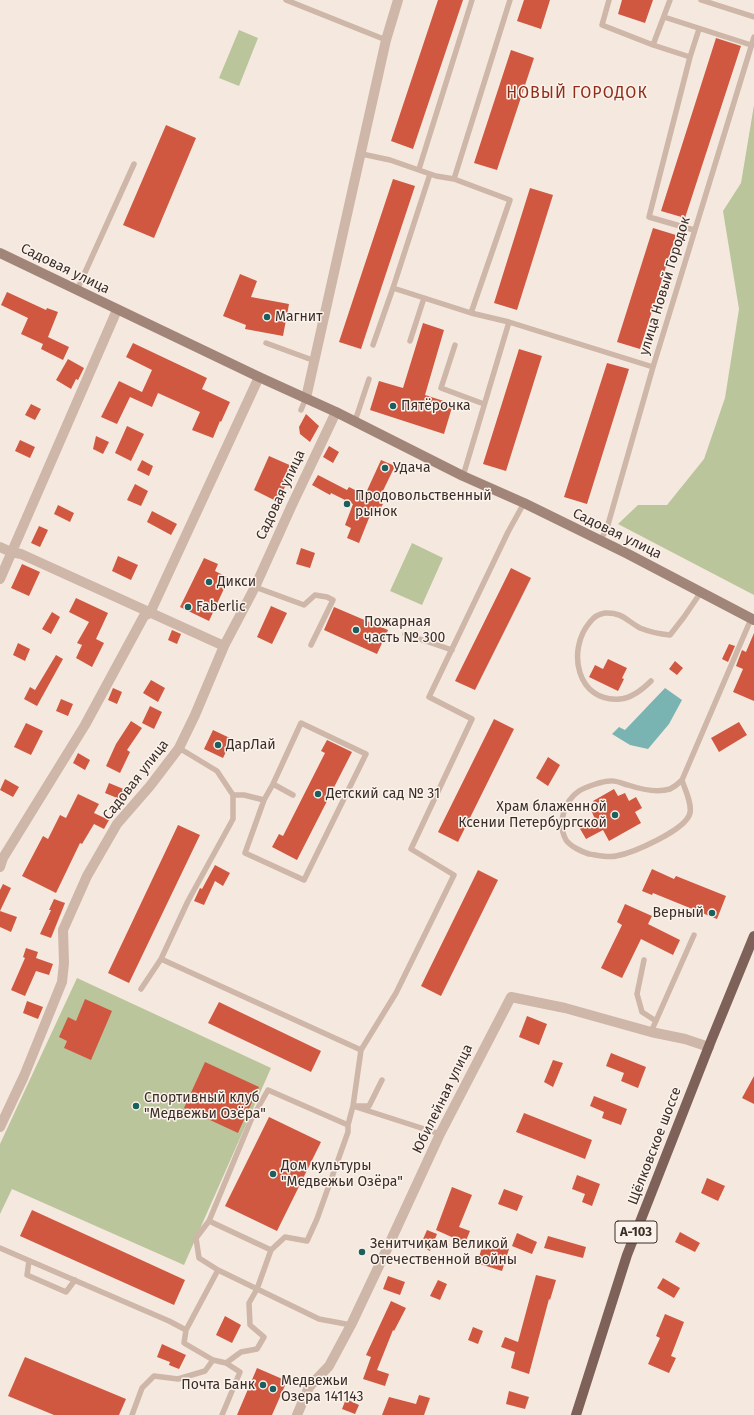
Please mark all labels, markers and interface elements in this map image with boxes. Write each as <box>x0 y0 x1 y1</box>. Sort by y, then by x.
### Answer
district label: НОВЫЙ ГОРОДОК <box>506 84 648 104</box>
street label: улица Новый Городок <box>636 215 694 357</box>
street label: Садовая улица <box>18 240 112 298</box>
place label: Магнит <box>275 309 323 325</box>
marker: Магнит <box>262 312 272 322</box>
place label: Пятёрочка <box>401 398 471 414</box>
marker: Пятёрочка <box>388 401 398 411</box>
street label: Садовая улица <box>253 447 309 543</box>
place label: Удача <box>393 460 431 476</box>
marker: Удача <box>380 463 390 473</box>
place label: Продовольственный рынок <box>355 488 492 520</box>
marker: Продовольственный рынок <box>342 499 352 509</box>
street label: Садовая улица <box>570 505 664 563</box>
place label: Дикси <box>217 574 256 590</box>
marker: Дикси <box>204 577 214 587</box>
place label: Faberlic <box>196 599 246 615</box>
marker: Faberlic <box>183 602 193 612</box>
place label: Пожарная часть № 300 <box>364 614 445 646</box>
marker: Пожарная часть № 300 <box>351 625 361 635</box>
street label: Садовая улица <box>99 737 173 823</box>
place label: ДарЛай <box>226 737 276 753</box>
marker: ДарЛай <box>213 740 223 750</box>
place label: Детский сад № 31 <box>326 786 440 802</box>
marker: Детский сад № 31 <box>313 789 323 799</box>
place label: Храм блаженной Ксении Петербургской <box>458 799 607 832</box>
marker: Храм блаженной Ксении Петербургской <box>610 810 620 820</box>
place label: Верный <box>653 905 704 921</box>
marker: Верный <box>707 908 717 918</box>
street label: Юбилейная улица <box>409 1042 477 1156</box>
street label: Щёлковское шоссе <box>625 1085 685 1207</box>
place label: Спортивный клуб "Медвежьи Озёра" <box>144 1090 266 1122</box>
marker: Спортивный клуб "Медвежьи Озёра" <box>131 1101 141 1111</box>
place label: Дом культуры "Медвежьи Озёра" <box>281 1158 403 1190</box>
marker: Дом культуры "Медвежьи Озёра" <box>268 1169 278 1179</box>
road number: А-103 <box>615 1221 657 1243</box>
place label: Зенитчикам Великой Отечественной войны <box>370 1236 517 1268</box>
marker: Зенитчикам Великой Отечественной войны <box>357 1247 367 1257</box>
place label: Медвежьи Озера 141143 <box>281 1373 363 1406</box>
place label: Почта Банк <box>181 1377 255 1393</box>
marker: Почта Банк <box>258 1380 268 1390</box>
marker: Медвежьи Озера 141143 <box>268 1384 278 1394</box>

